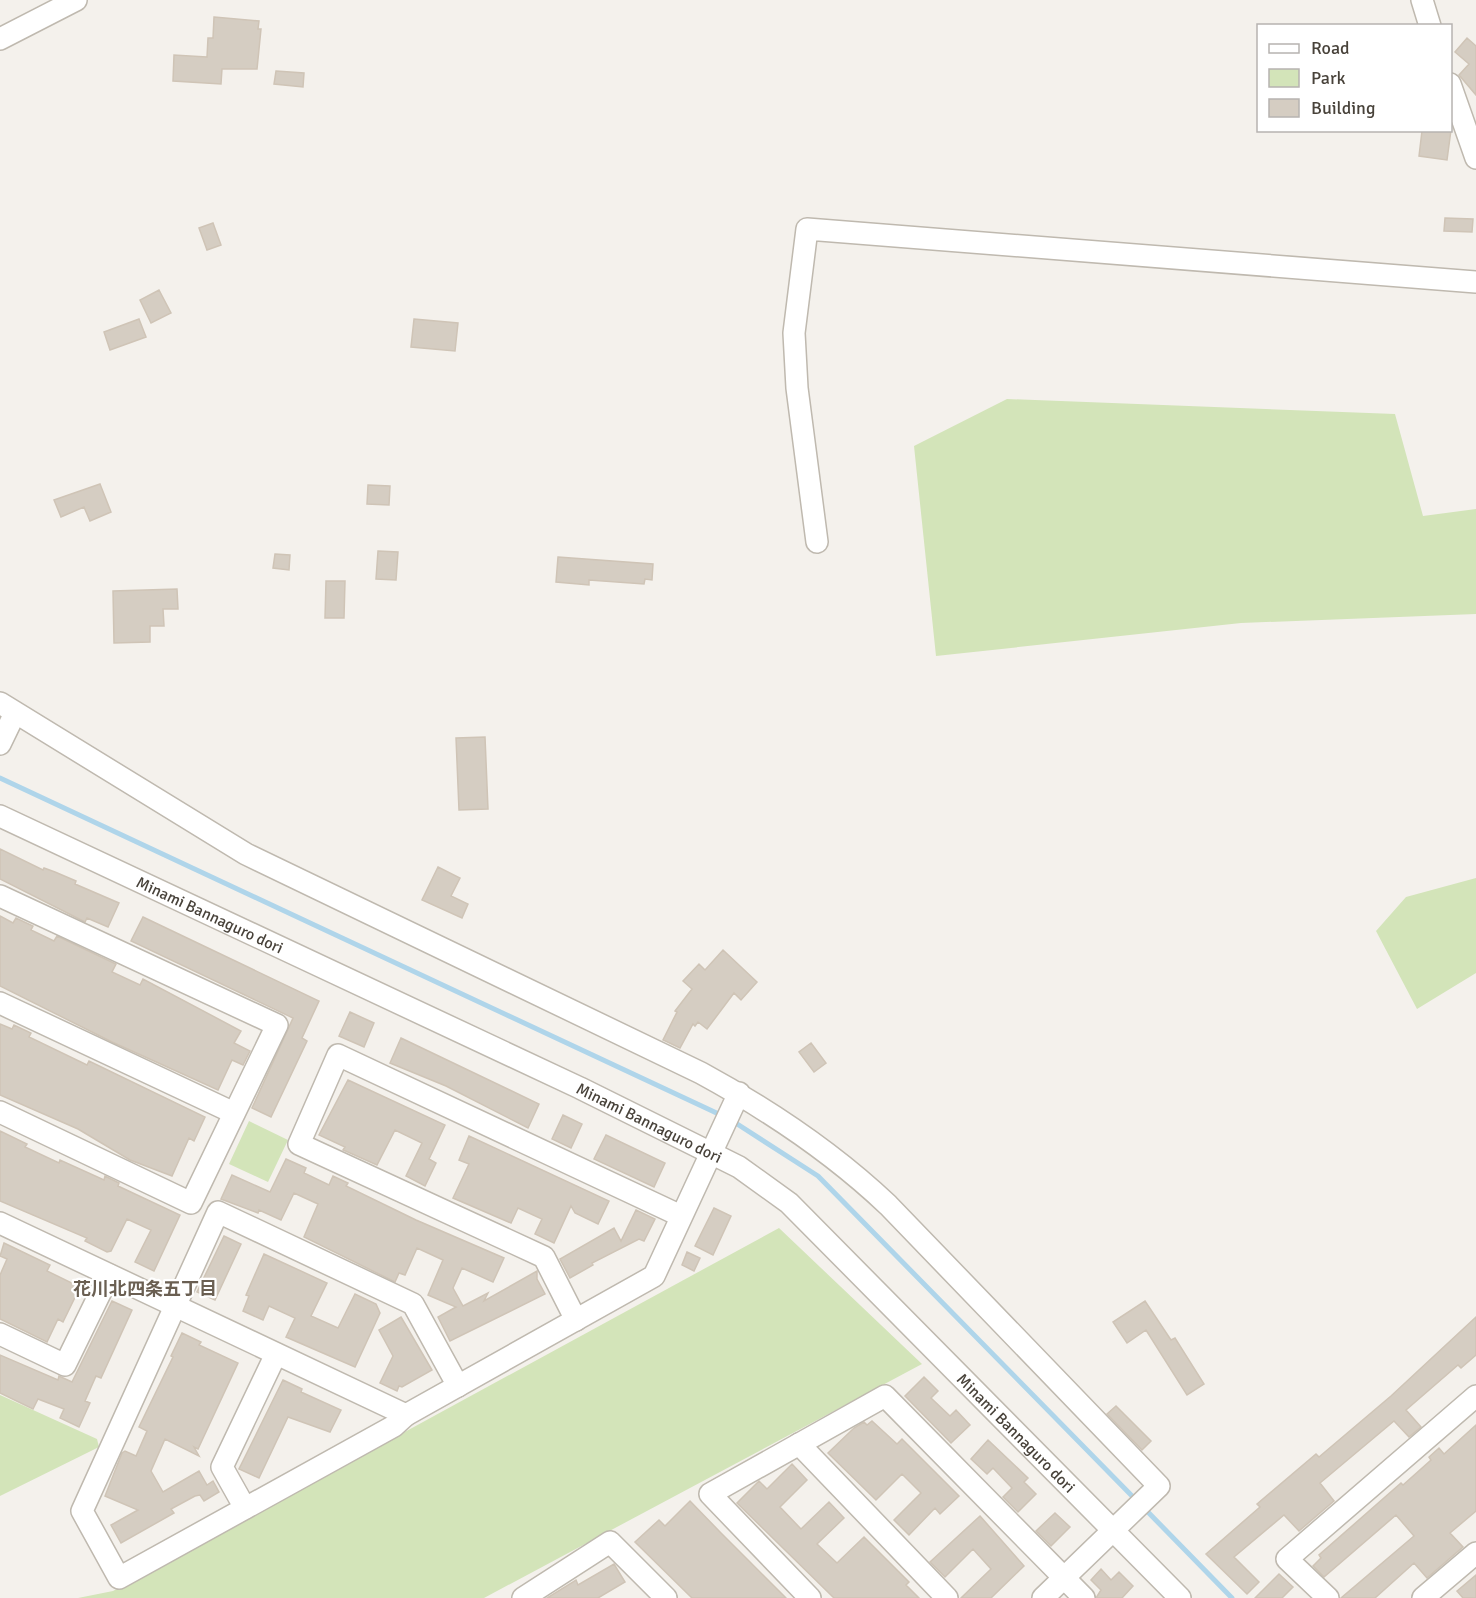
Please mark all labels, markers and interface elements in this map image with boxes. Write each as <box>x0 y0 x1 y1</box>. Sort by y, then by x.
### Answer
legend <box>1257 24 1452 132</box>
text: Road <box>1311 37 1350 59</box>
text: Park <box>1311 67 1346 89</box>
text: Building <box>1311 97 1375 119</box>
street label: Minami Bannaguro dori <box>133 872 286 958</box>
street label: Minami Bannaguro dori <box>573 1079 725 1168</box>
district label: 花川北四条五丁目 <box>73 1278 217 1300</box>
street label: Minami Bannaguro dori <box>952 1369 1079 1497</box>

